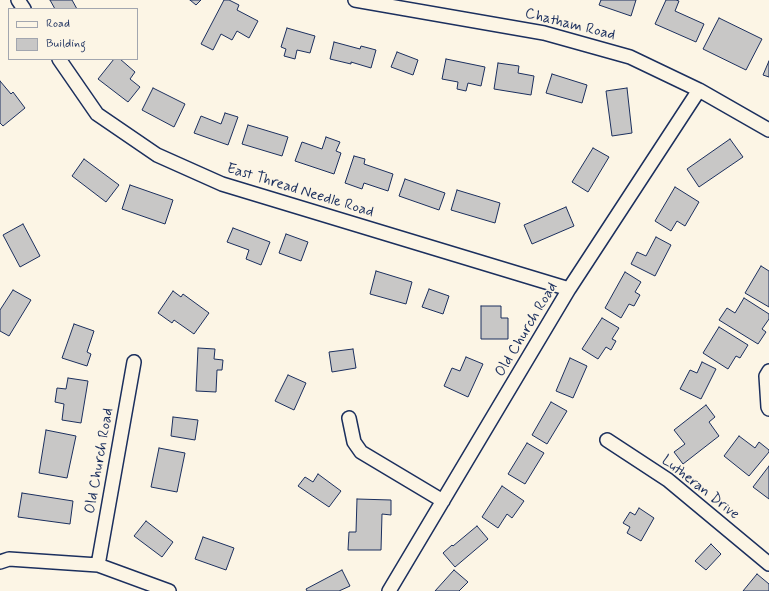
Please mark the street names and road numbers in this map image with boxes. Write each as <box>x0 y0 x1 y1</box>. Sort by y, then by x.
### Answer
street label: Chatham Road <box>523 5 617 45</box>
street label: East Thread Needle Road <box>224 160 376 222</box>
street label: Old Church Road <box>492 280 562 380</box>
street label: Old Church Road <box>82 407 118 515</box>
street label: Lutheran Drive <box>657 452 743 524</box>

